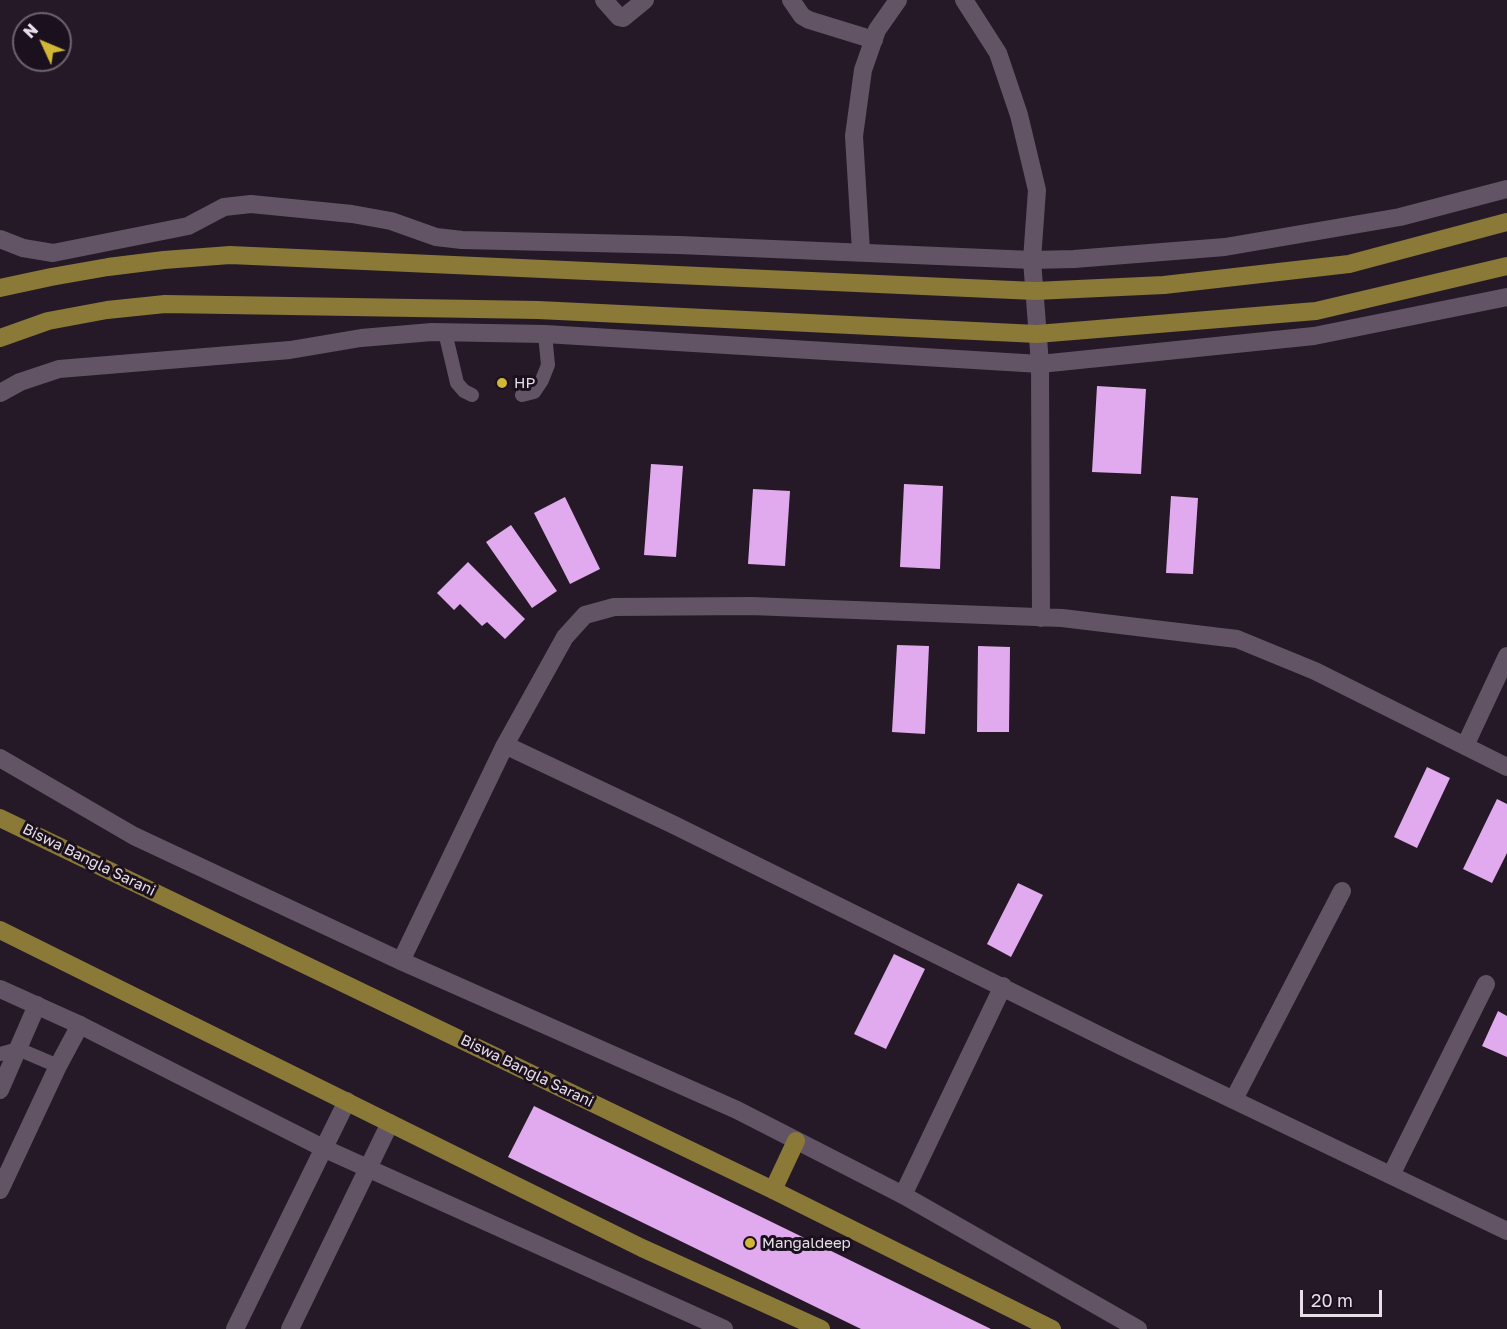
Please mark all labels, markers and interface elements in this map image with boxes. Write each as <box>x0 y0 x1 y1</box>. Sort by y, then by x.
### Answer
north arrow <box>12 12 72 72</box>
text: N <box>19 20 42 42</box>
place label: HP <box>514 374 535 392</box>
marker: HP <box>495 376 509 390</box>
street label: Biswa Bangla Sarani <box>20 820 158 900</box>
street label: Biswa Bangla Sarani <box>458 1031 596 1111</box>
place label: Mangaldeep <box>762 1234 851 1252</box>
marker: Mangaldeep <box>743 1236 757 1250</box>
scale bar <box>1303 1278 1386 1316</box>
text: 20 m <box>1311 1289 1353 1311</box>

